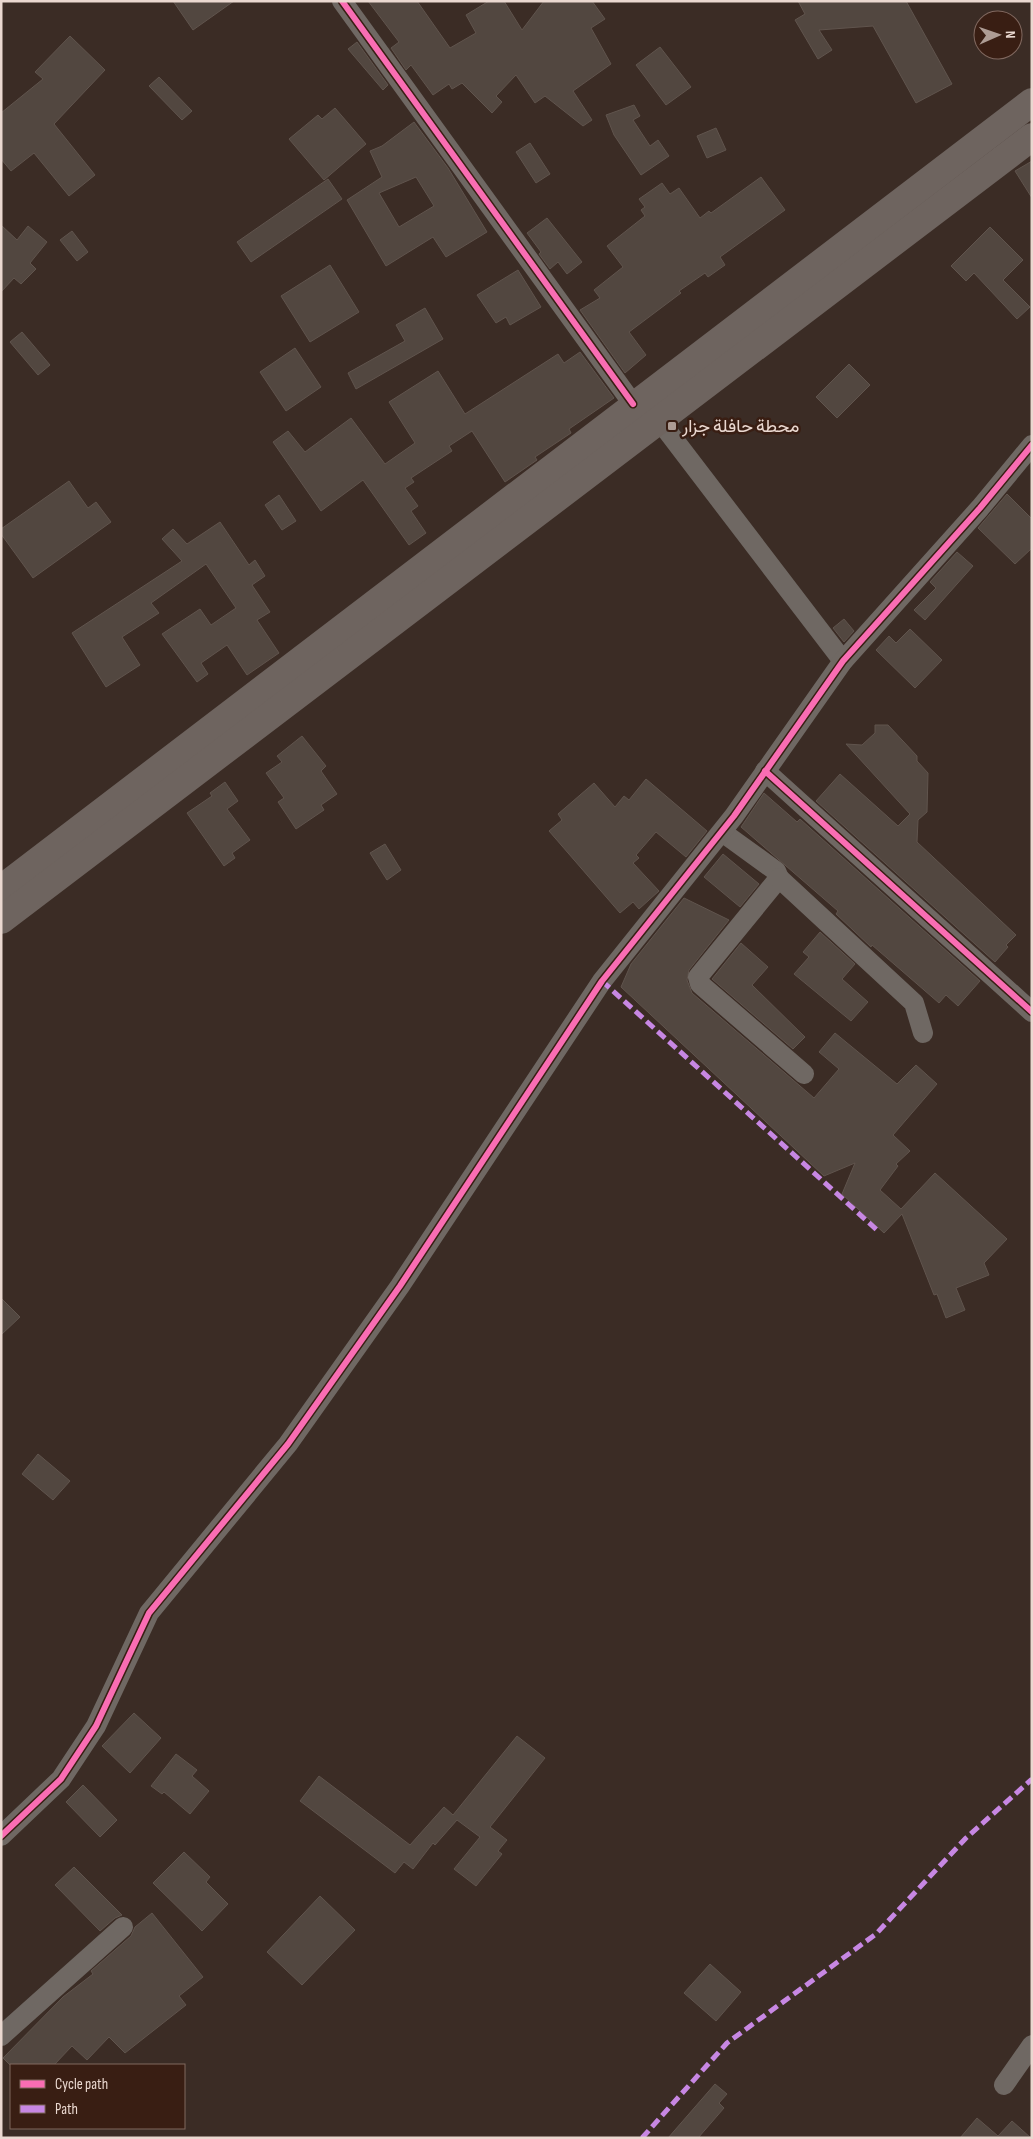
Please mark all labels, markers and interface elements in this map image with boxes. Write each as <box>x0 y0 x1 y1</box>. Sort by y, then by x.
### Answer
north arrow <box>973 10 1023 60</box>
text: N <box>1002 31 1019 39</box>
place label: محطة حافلة جزار <box>681 416 799 437</box>
marker: محطة حافلة جزار <box>666 420 678 432</box>
legend <box>10 2064 185 2129</box>
text: Cycle path <box>55 2075 108 2094</box>
text: Path <box>55 2100 78 2119</box>

